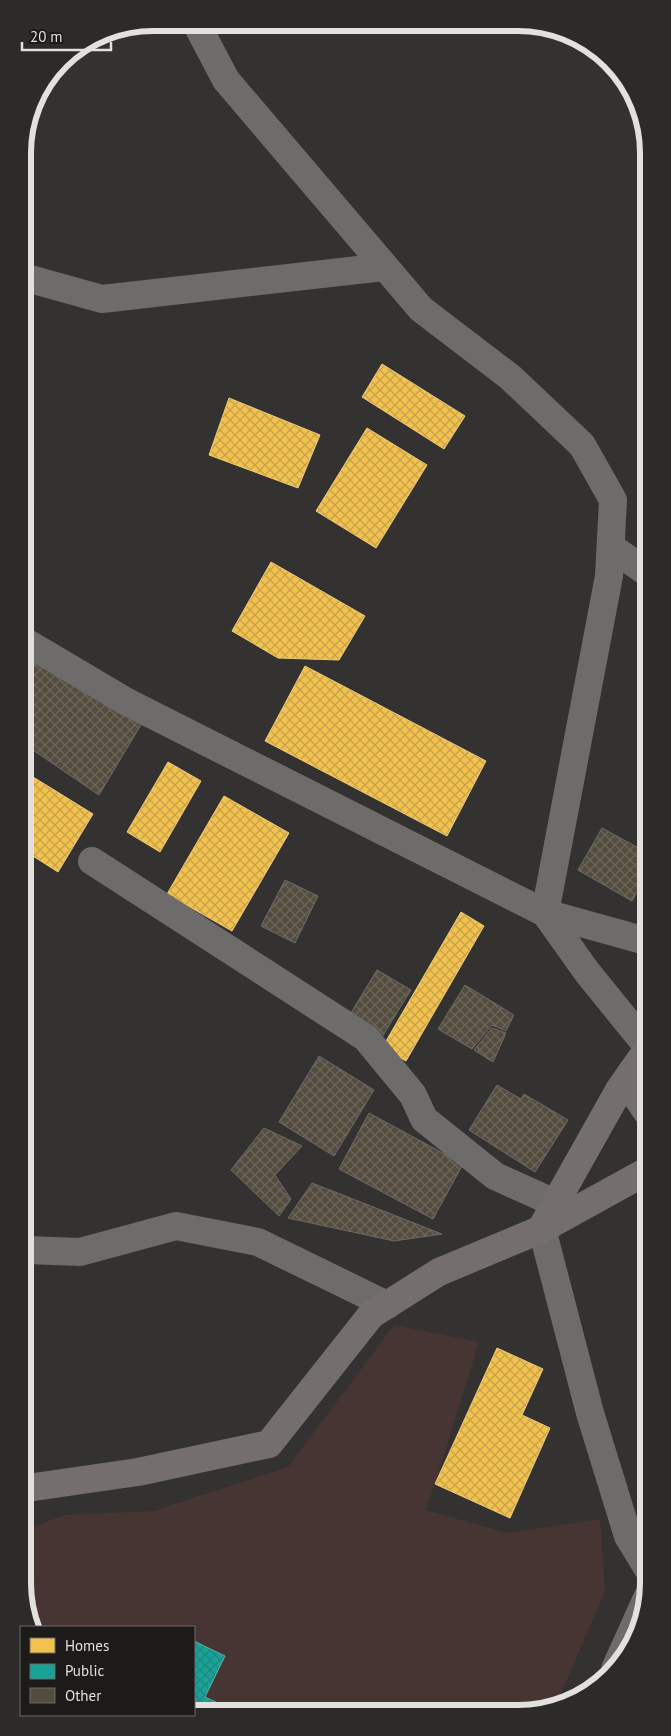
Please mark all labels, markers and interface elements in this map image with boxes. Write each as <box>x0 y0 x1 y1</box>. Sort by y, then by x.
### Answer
scale bar <box>22 20 111 52</box>
text: 20 m <box>30 27 63 46</box>
legend <box>20 1626 195 1716</box>
text: Homes <box>65 1636 109 1655</box>
text: Public <box>65 1661 104 1680</box>
text: Other <box>65 1686 101 1705</box>

